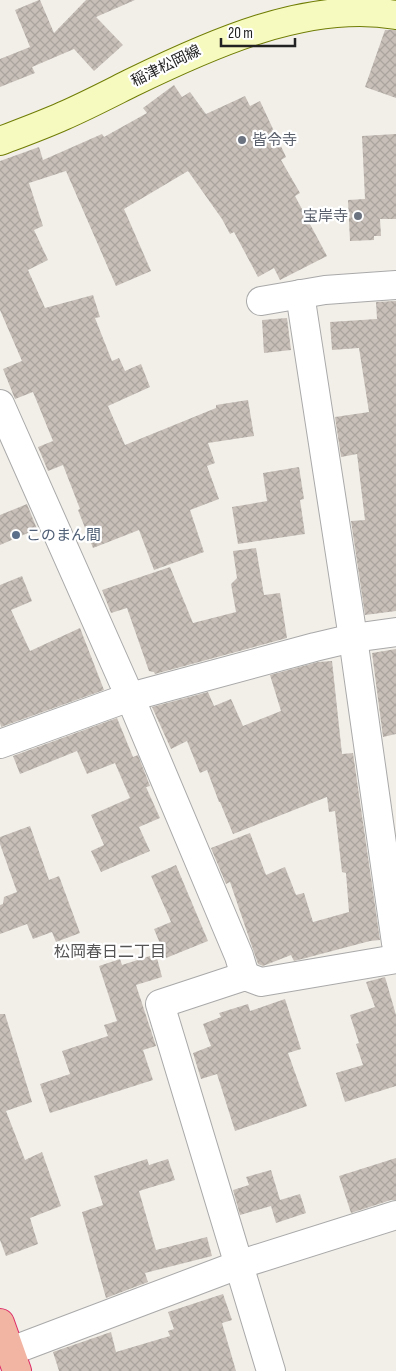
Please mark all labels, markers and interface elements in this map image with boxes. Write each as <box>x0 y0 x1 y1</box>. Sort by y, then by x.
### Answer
scale bar <box>221 15 295 47</box>
text: 20 m <box>228 24 253 43</box>
street label: 稲津松岡線 <box>128 41 204 91</box>
place label: 皆令寺 <box>252 131 297 150</box>
marker: 皆令寺 <box>236 134 248 146</box>
place label: 宝岸寺 <box>303 207 348 226</box>
marker: 宝岸寺 <box>352 210 364 222</box>
place label: このまん間 <box>26 526 101 545</box>
marker: このまん間 <box>10 529 22 541</box>
district label: 松岡春日二丁目 <box>54 943 166 962</box>

